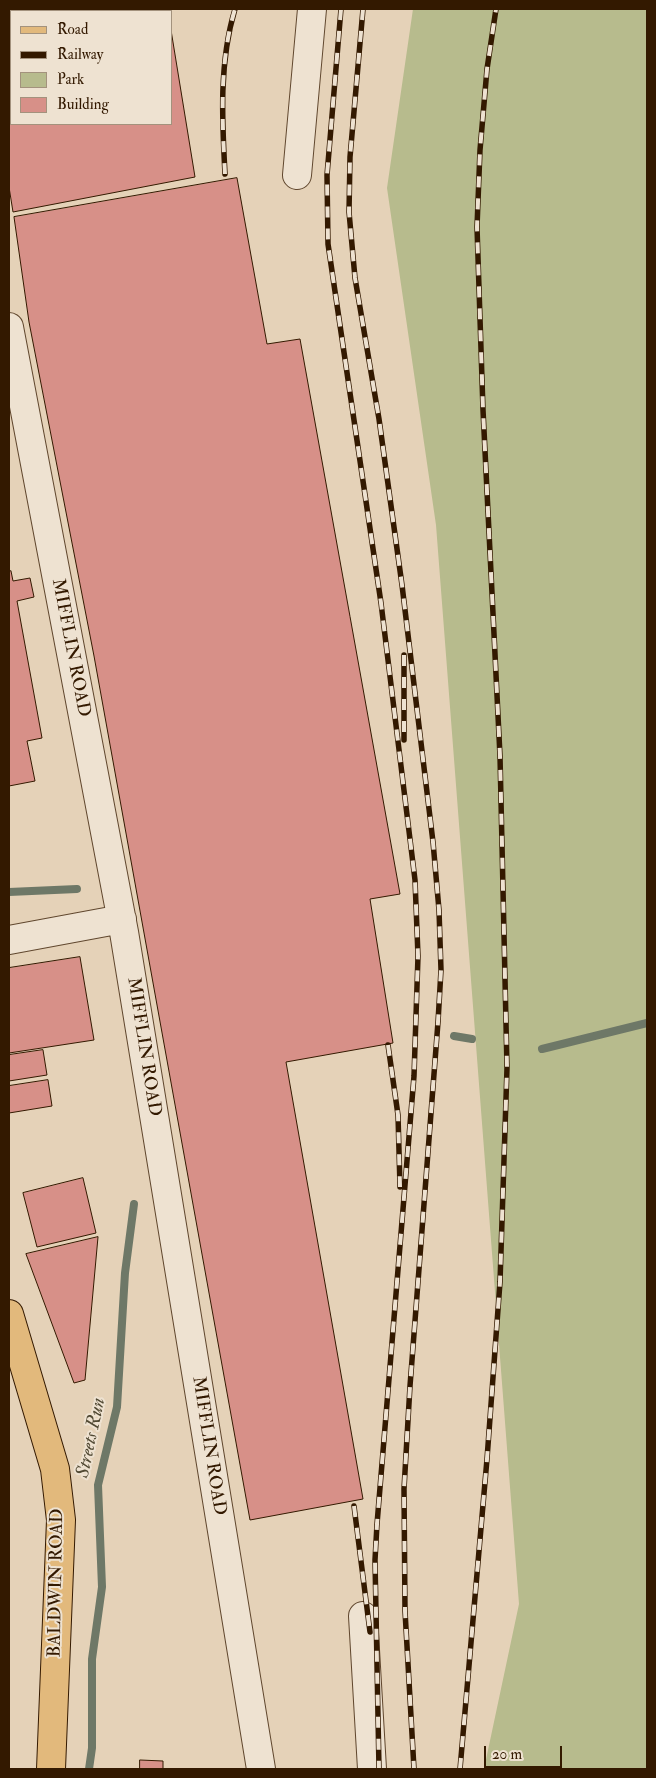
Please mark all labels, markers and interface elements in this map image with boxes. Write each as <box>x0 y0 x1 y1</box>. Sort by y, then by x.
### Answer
legend <box>10 10 172 125</box>
text: Road <box>57 20 88 39</box>
text: Railway <box>57 45 103 64</box>
text: Park <box>57 70 84 89</box>
text: Building <box>57 95 109 114</box>
street label: MIFFLIN ROAD <box>46 577 94 719</box>
street label: MIFFLIN ROAD <box>121 976 165 1118</box>
street label: MIFFLIN ROAD <box>186 1375 230 1517</box>
water label: Streets Run <box>72 1396 112 1480</box>
street label: BALDWIN ROAD <box>45 1508 69 1658</box>
scale bar <box>486 1736 564 1768</box>
text: 20 m <box>492 1745 522 1764</box>

